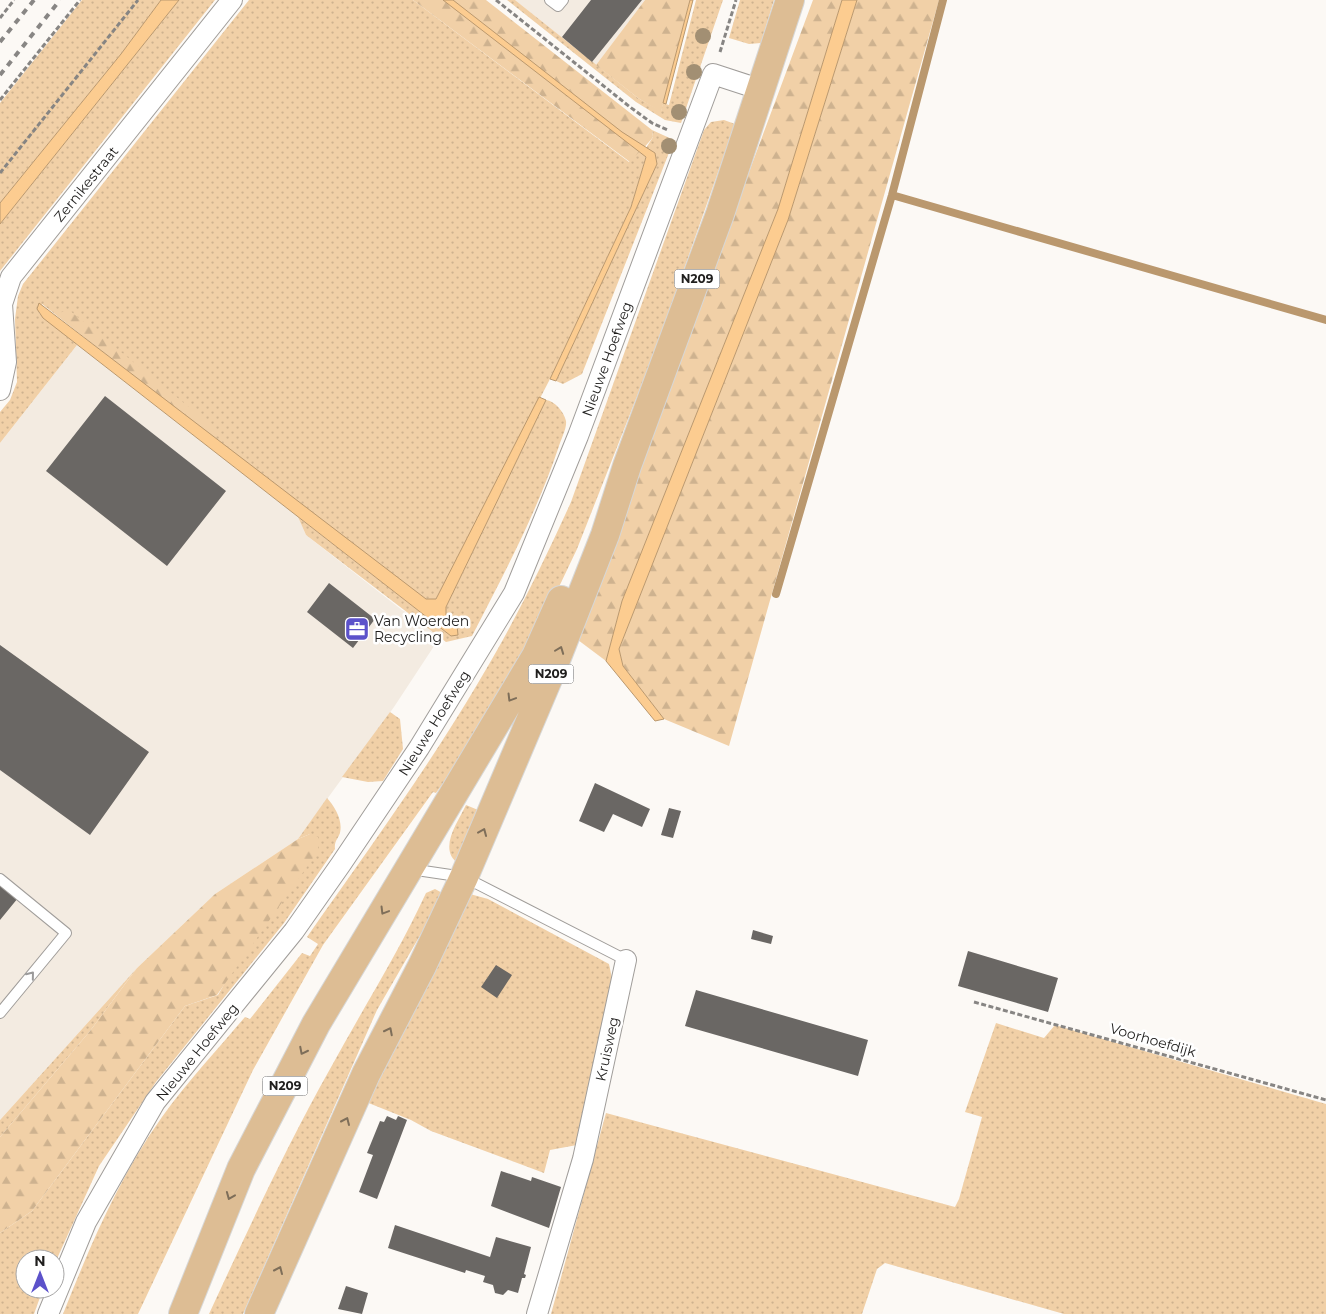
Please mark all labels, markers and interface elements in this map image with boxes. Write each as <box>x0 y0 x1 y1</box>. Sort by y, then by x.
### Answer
street label: Zernikestraat <box>50 142 122 226</box>
road number: N209 <box>674 270 720 288</box>
street label: Nieuwe Hoefweg <box>578 299 636 419</box>
place label: Van Woerden Recycling <box>374 612 469 646</box>
office icon: Van Woerden Recycling <box>344 616 370 642</box>
one-way arrow <box>554 646 564 655</box>
road number: N209 <box>528 664 574 684</box>
street label: Nieuwe Hoefweg <box>394 667 474 779</box>
one-way arrow <box>507 692 517 701</box>
one-way arrow <box>476 828 487 837</box>
one-way arrow <box>381 905 391 914</box>
one-way arrow <box>25 972 34 981</box>
street label: Nieuwe Hoefweg <box>152 999 242 1105</box>
street label: Kruisweg <box>591 1015 623 1083</box>
street label: Voorhoefdijk <box>1108 1019 1199 1061</box>
one-way arrow <box>383 1027 393 1036</box>
one-way arrow <box>299 1046 309 1055</box>
road number: N209 <box>262 1076 308 1096</box>
one-way arrow <box>339 1117 350 1126</box>
one-way arrow <box>226 1192 236 1200</box>
north arrow <box>15 1249 65 1299</box>
text: N <box>34 1252 46 1270</box>
one-way arrow <box>273 1266 284 1275</box>

